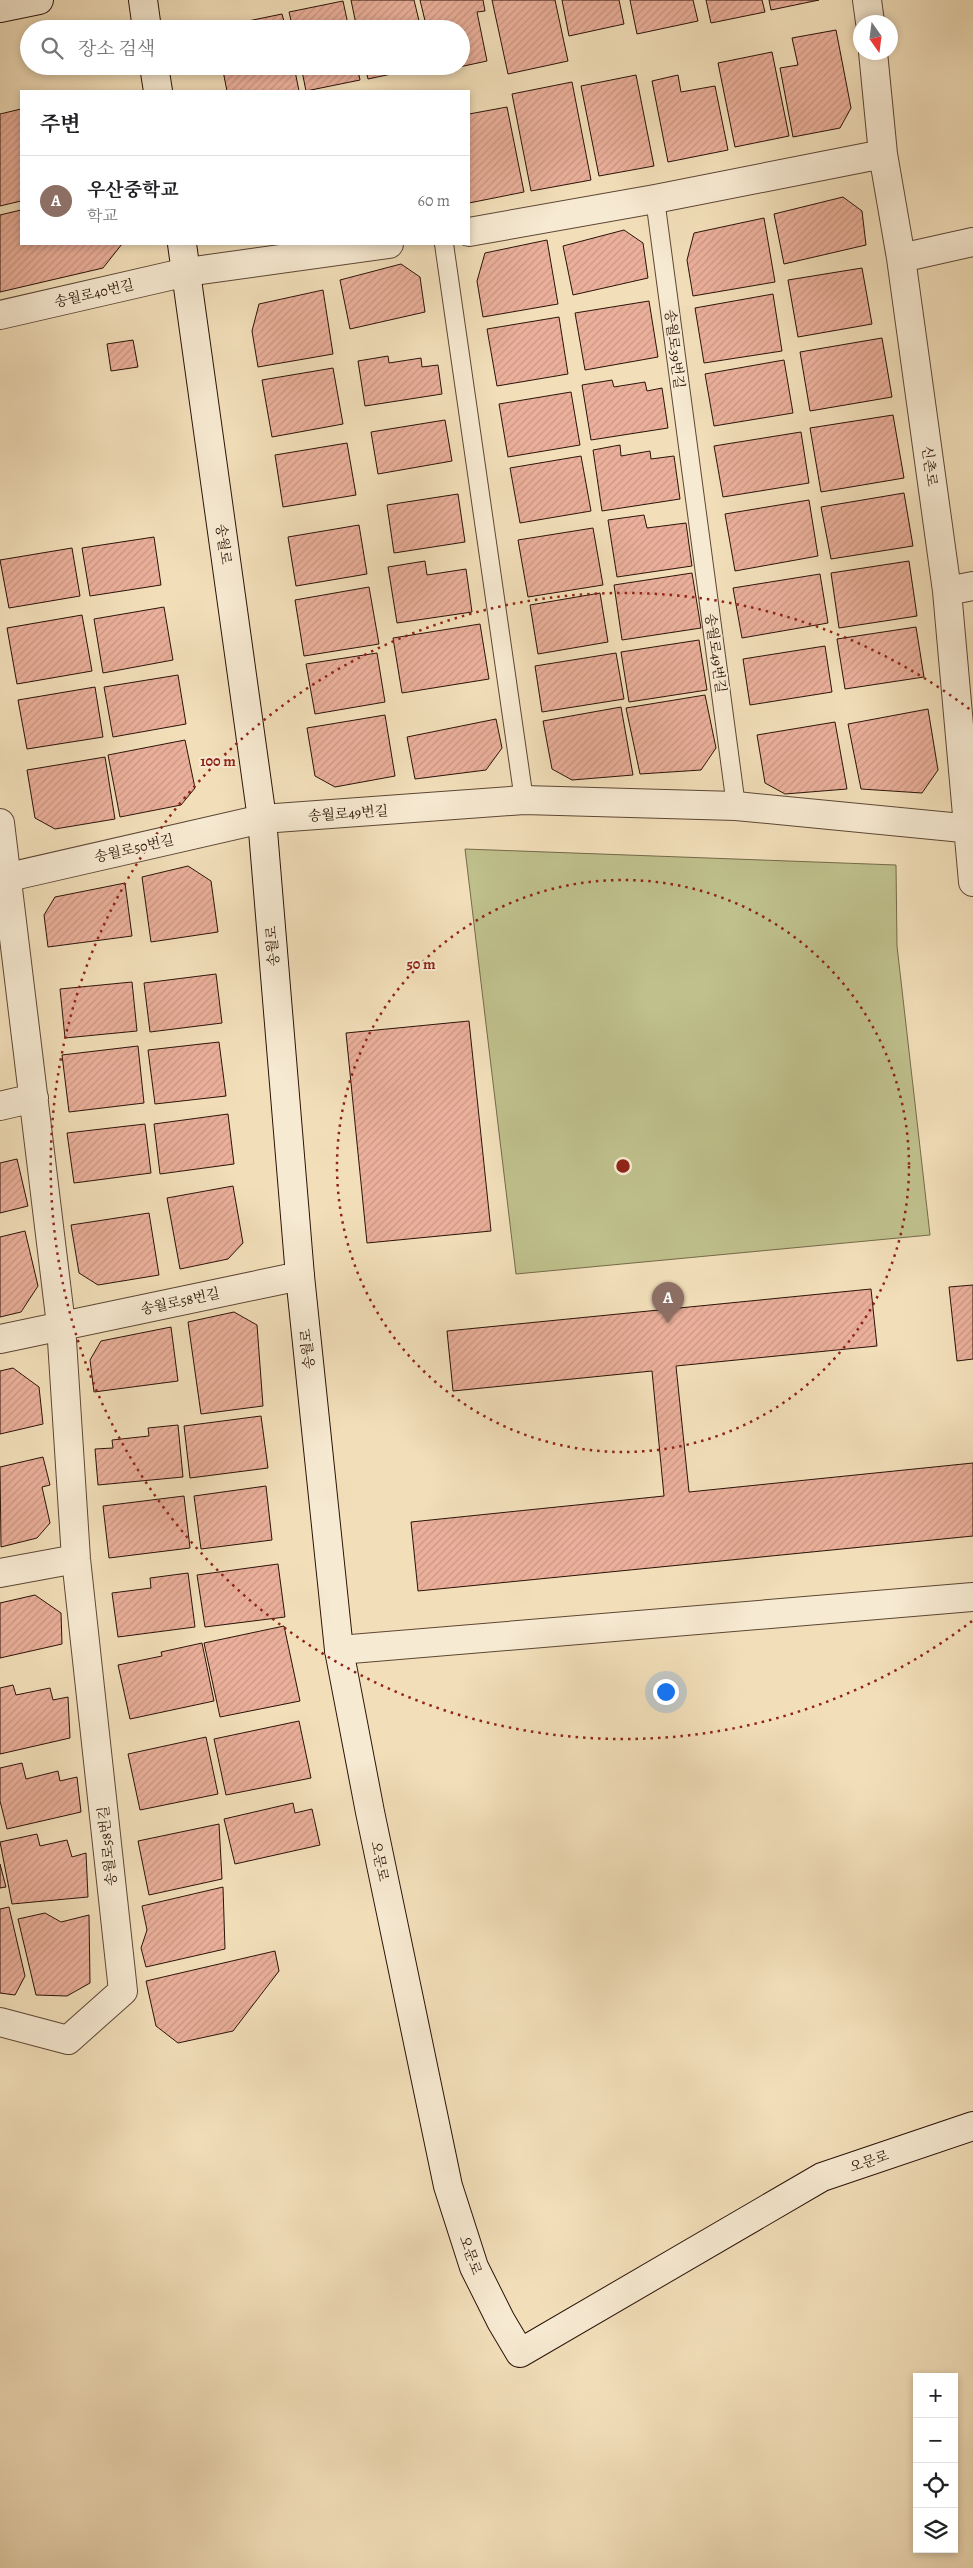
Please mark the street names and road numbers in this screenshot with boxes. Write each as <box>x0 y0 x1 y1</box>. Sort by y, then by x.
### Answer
street label: 송월로40번길 <box>52 275 136 312</box>
street label: 송월로39번길 <box>660 308 689 390</box>
street label: 신촌로 <box>917 445 942 488</box>
street label: 송월로 <box>211 523 236 566</box>
street label: 송월로49번길 <box>701 612 731 694</box>
street label: 송월로49번길 <box>307 801 389 826</box>
street label: 송월로50번길 <box>92 830 176 867</box>
street label: 송월로 <box>262 925 283 967</box>
street label: 송월로58번길 <box>139 1284 221 1319</box>
street label: 송월로 <box>296 1327 319 1370</box>
street label: 송월로58번길 <box>94 1805 121 1887</box>
street label: 오문로 <box>366 1839 393 1883</box>
street label: 오문로 <box>847 2146 892 2177</box>
street label: 오문로 <box>455 2233 487 2278</box>

